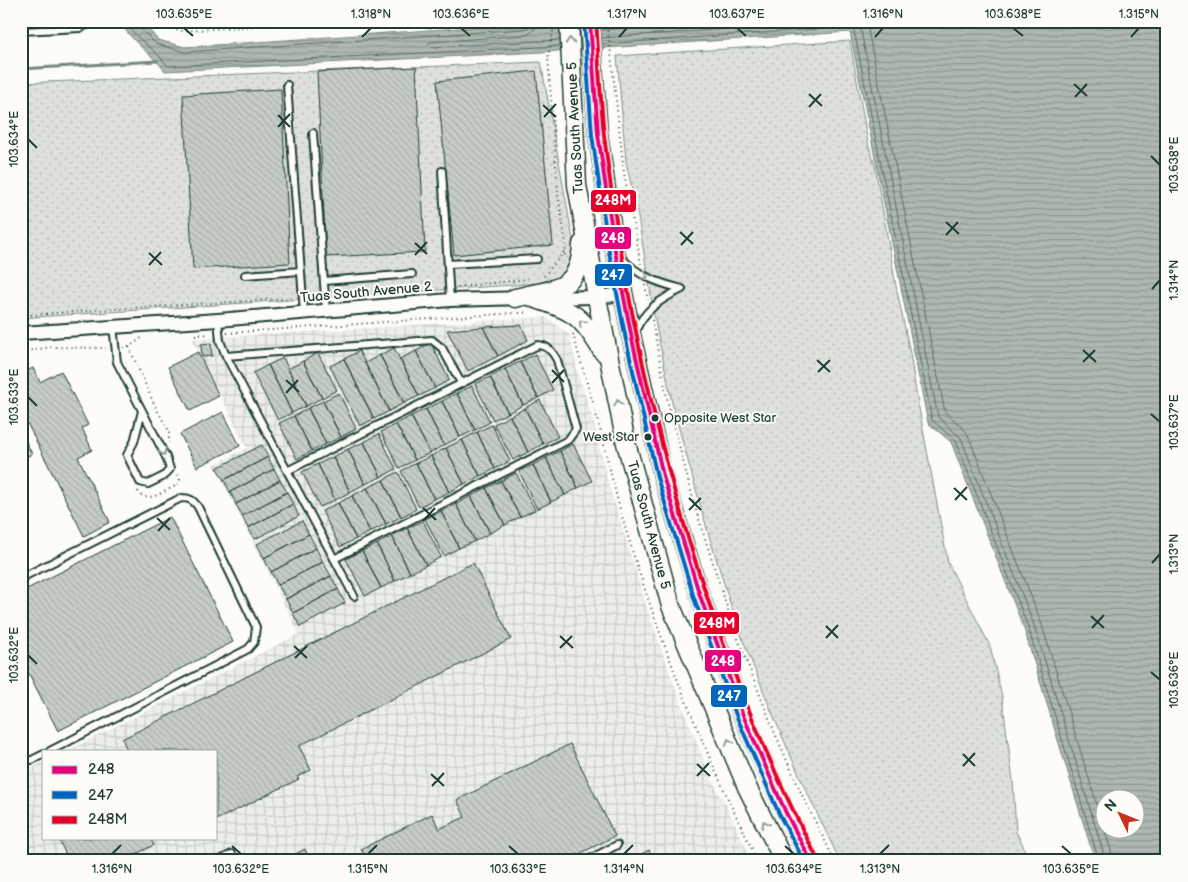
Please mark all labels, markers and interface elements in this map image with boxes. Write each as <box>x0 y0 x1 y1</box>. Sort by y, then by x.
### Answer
text: 103.635°E <box>156 7 212 22</box>
text: 1.318°N <box>351 7 391 22</box>
text: 103.636°E <box>433 7 489 22</box>
text: 1.317°N <box>607 7 647 22</box>
text: 103.637°E <box>709 7 765 22</box>
text: 1.316°N <box>863 7 903 22</box>
text: 103.638°E <box>985 7 1041 22</box>
text: 1.315°N <box>1119 7 1159 22</box>
one-way arrow <box>565 36 576 44</box>
street label: Tuas South Avenue 5 <box>563 62 587 194</box>
text: 103.634°E <box>7 111 22 167</box>
text: 103.638°E <box>1167 137 1182 193</box>
line badge: 248M <box>590 189 637 213</box>
text: 248M <box>595 192 631 209</box>
line badge: 248 <box>594 226 632 250</box>
text: 248 <box>601 230 625 247</box>
text: 1.314°N <box>1167 260 1182 300</box>
line badge: 247 <box>594 263 633 287</box>
text: 247 <box>601 267 625 284</box>
one-way arrow <box>640 270 649 280</box>
street label: Tuas South Avenue 2 <box>299 278 433 306</box>
one-way arrow <box>579 320 588 329</box>
text: 103.633°E <box>7 369 22 425</box>
text: 103.637°E <box>1167 394 1182 450</box>
one-way arrow <box>613 399 624 407</box>
place label: Opposite West Star <box>664 410 776 426</box>
marker: Opposite West Star <box>650 413 660 423</box>
place label: West Star <box>583 429 639 445</box>
marker: West Star <box>643 432 653 442</box>
one-way arrow <box>157 446 167 455</box>
street label: Tuas South Avenue 5 <box>624 459 674 591</box>
text: 1.313°N <box>1167 534 1182 574</box>
line badge: 248M <box>693 611 740 635</box>
text: 248M <box>699 615 735 632</box>
text: 103.632°E <box>7 627 22 683</box>
line badge: 248 <box>704 649 742 673</box>
text: 103.636°E <box>1167 652 1182 708</box>
text: 248 <box>711 653 735 670</box>
line badge: 247 <box>710 684 748 708</box>
text: 247 <box>717 688 741 705</box>
one-way arrow <box>724 738 735 747</box>
legend <box>42 750 218 840</box>
text: 248 <box>88 760 115 779</box>
text: 247 <box>88 786 114 805</box>
north arrow <box>1096 790 1146 840</box>
text: N <box>1101 796 1121 815</box>
text: 248M <box>88 810 127 829</box>
one-way arrow <box>761 820 772 829</box>
text: 1.316°N <box>92 862 132 877</box>
text: 103.632°E <box>213 862 269 877</box>
text: 1.315°N <box>348 862 388 877</box>
text: 103.633°E <box>490 862 546 877</box>
text: 1.314°N <box>604 862 644 877</box>
text: 103.634°E <box>766 862 822 877</box>
text: 1.313°N <box>860 862 900 877</box>
text: 103.635°E <box>1043 862 1099 877</box>

